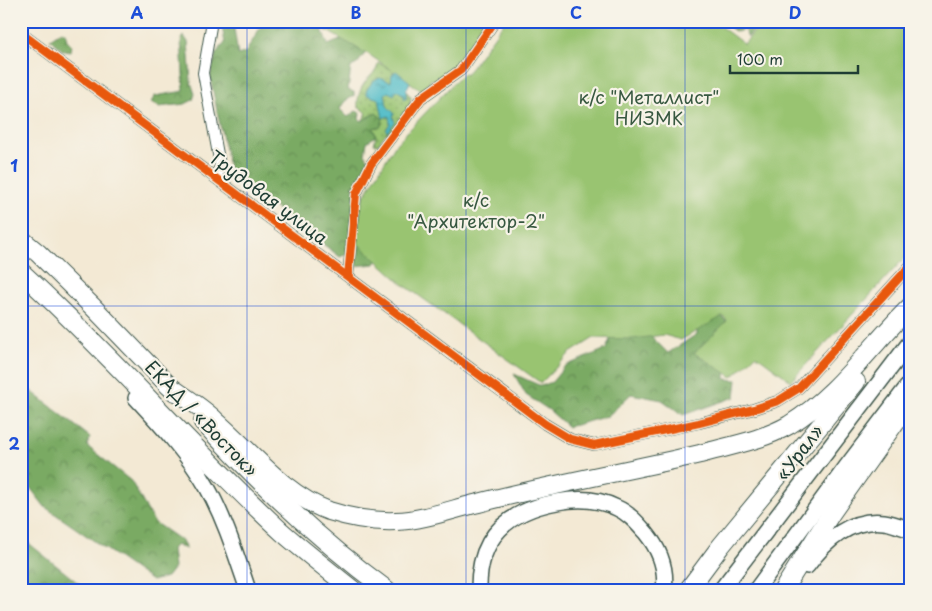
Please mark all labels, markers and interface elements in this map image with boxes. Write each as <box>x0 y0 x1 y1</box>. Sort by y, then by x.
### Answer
text: A <box>131 0 144 24</box>
text: B <box>351 0 362 24</box>
text: C <box>570 0 582 24</box>
text: D <box>789 0 801 24</box>
scale bar <box>730 42 857 74</box>
text: 100 m <box>737 47 783 70</box>
park label: к/с "Металлист" НИЗМК <box>578 83 720 131</box>
street label: Трудовая улица <box>204 143 335 251</box>
text: 1 <box>10 153 18 177</box>
park label: к/с "Архитектор-2" <box>407 186 545 234</box>
street label: ЕКАД / «Восток» <box>139 354 265 482</box>
street label: «Урал» <box>769 418 829 486</box>
text: 2 <box>8 431 20 455</box>

